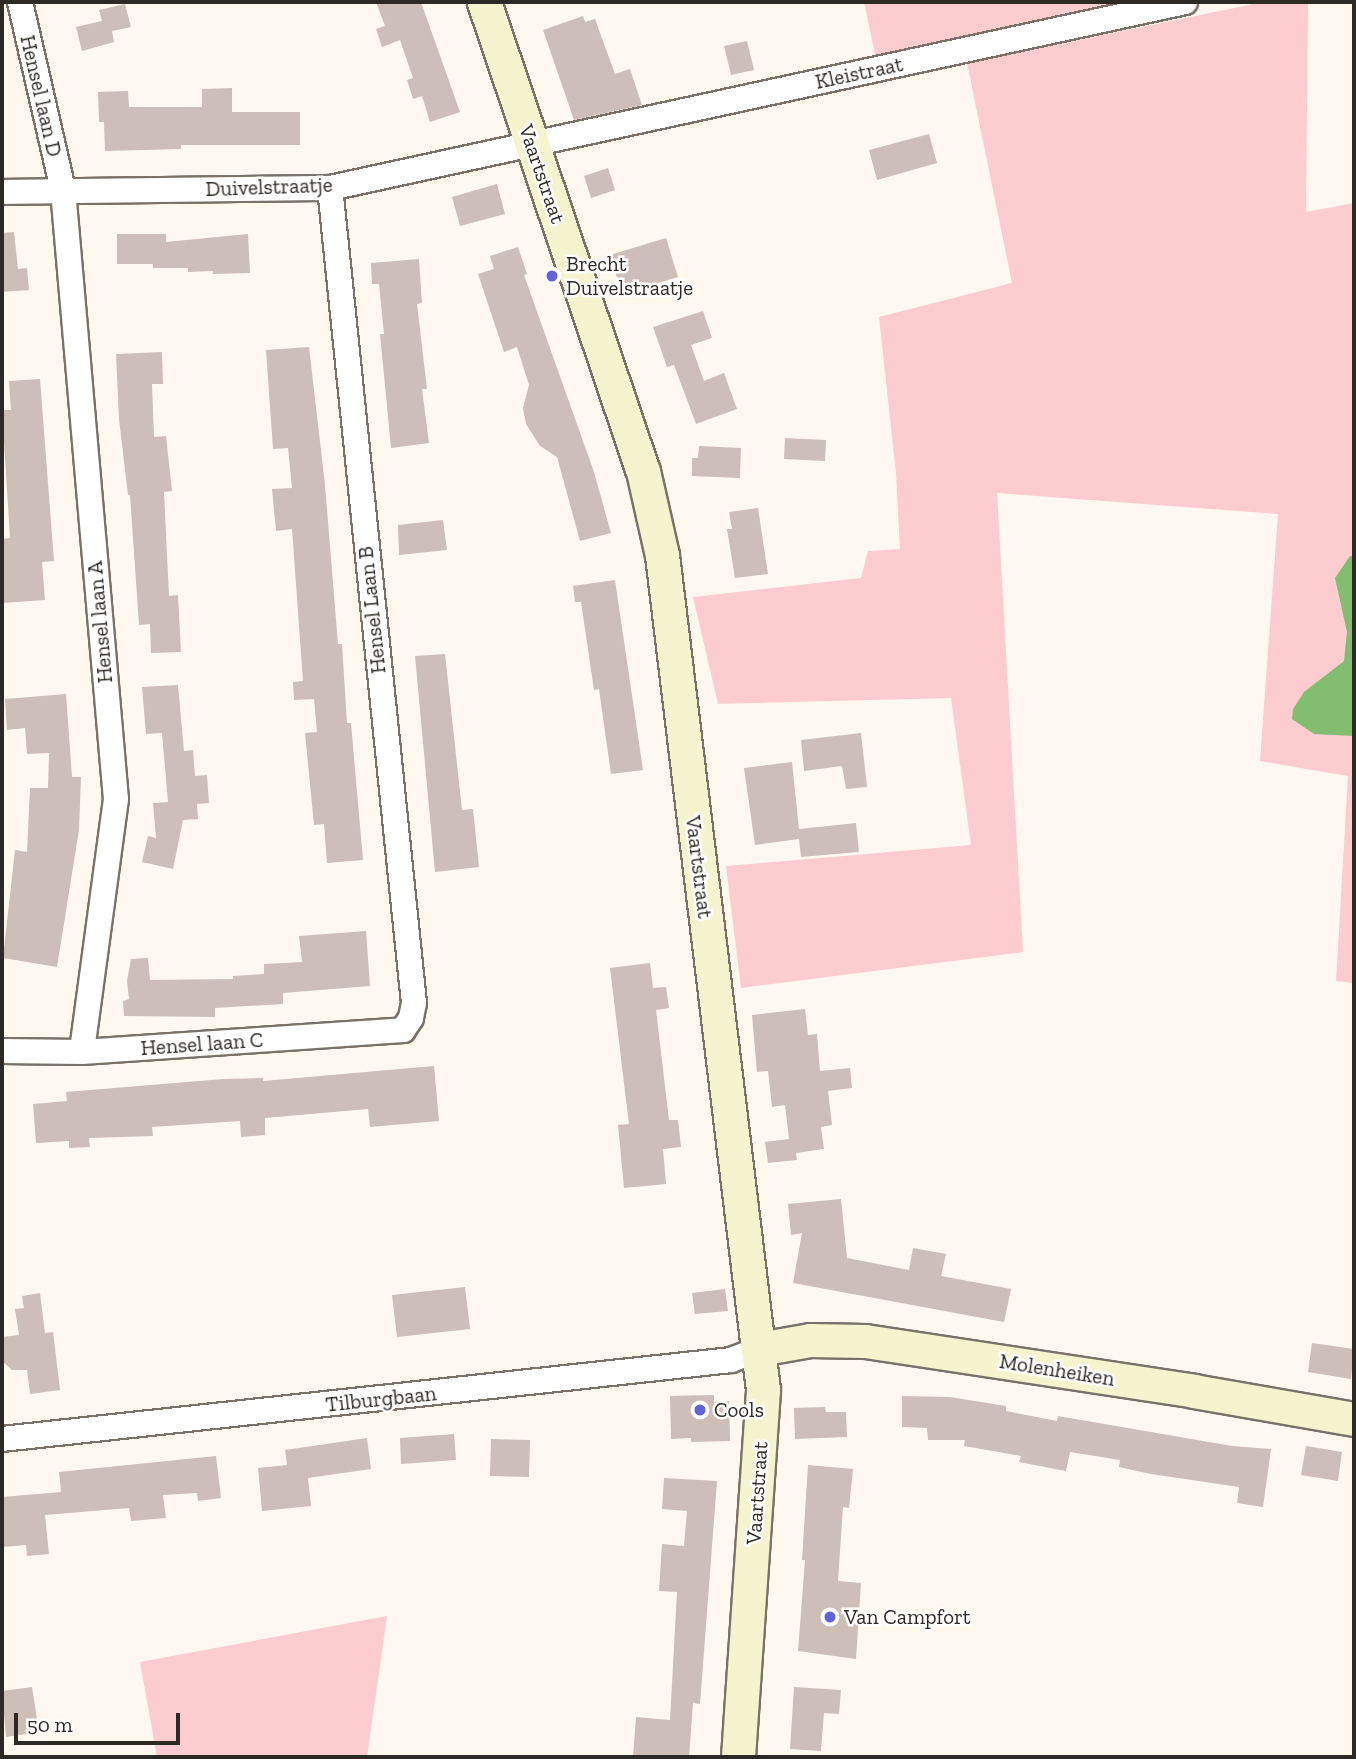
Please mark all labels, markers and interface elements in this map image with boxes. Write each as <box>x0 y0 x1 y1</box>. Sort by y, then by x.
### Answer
street label: Hensel laan D <box>15 33 67 159</box>
street label: Kleistraat <box>813 51 905 95</box>
street label: Vaartstraat <box>513 121 571 227</box>
street label: Duivelstraatje <box>205 172 333 202</box>
place label: Brecht Duivelstraatje <box>566 251 693 301</box>
marker: Brecht Duivelstraatje <box>544 268 560 284</box>
street label: Hensel Laan B <box>353 545 391 675</box>
street label: Hensel laan A <box>82 560 118 684</box>
street label: Vaartstraat <box>680 814 718 920</box>
street label: Hensel laan C <box>140 1027 264 1061</box>
street label: Molenheiken <box>998 1348 1116 1392</box>
street label: Tilburgbaan <box>324 1381 438 1417</box>
place label: Cools <box>714 1397 764 1423</box>
marker: Cools <box>692 1402 708 1418</box>
street label: Vaartstraat <box>741 1441 773 1545</box>
place label: Van Campfort <box>844 1604 971 1630</box>
marker: Van Campfort <box>822 1609 838 1625</box>
scale bar <box>18 1700 184 1744</box>
text: 50 m <box>27 1712 73 1737</box>

